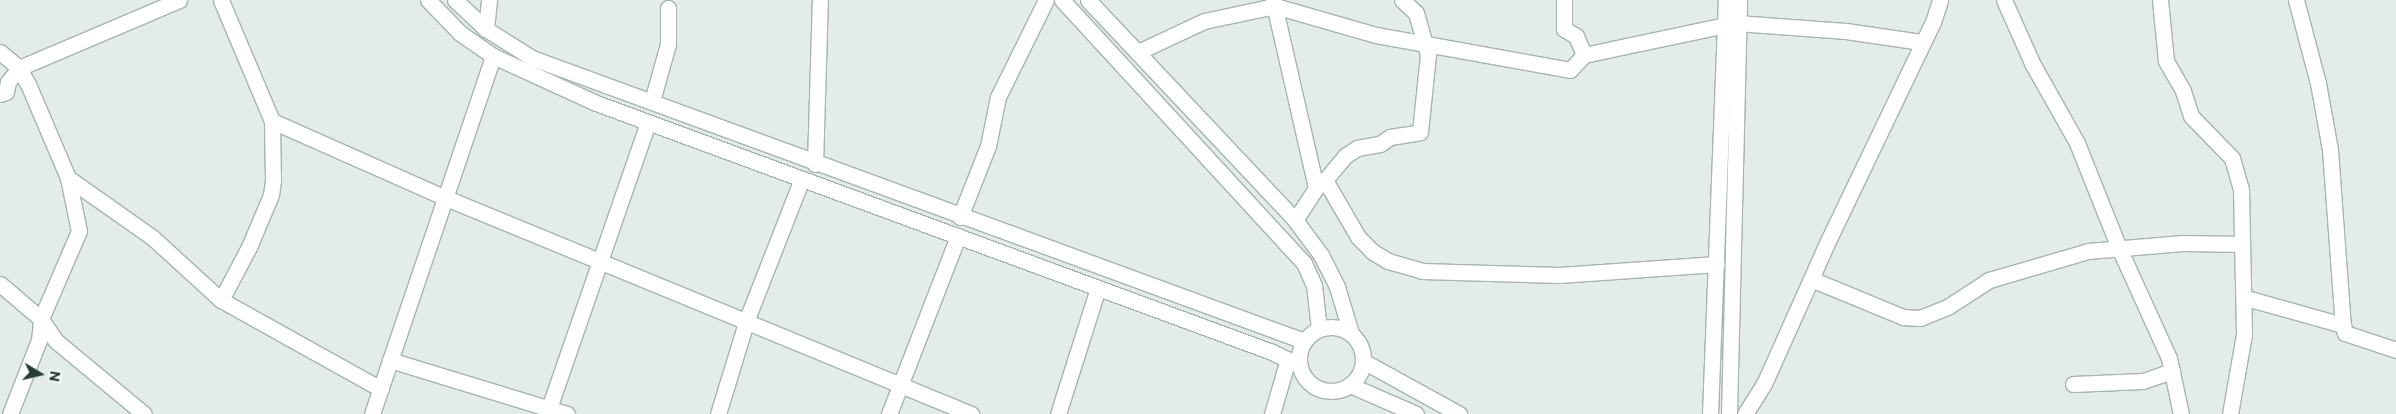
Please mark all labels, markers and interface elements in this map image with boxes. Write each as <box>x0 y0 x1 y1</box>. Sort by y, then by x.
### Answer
north arrow <box>15 349 65 399</box>
text: N <box>46 370 65 383</box>

